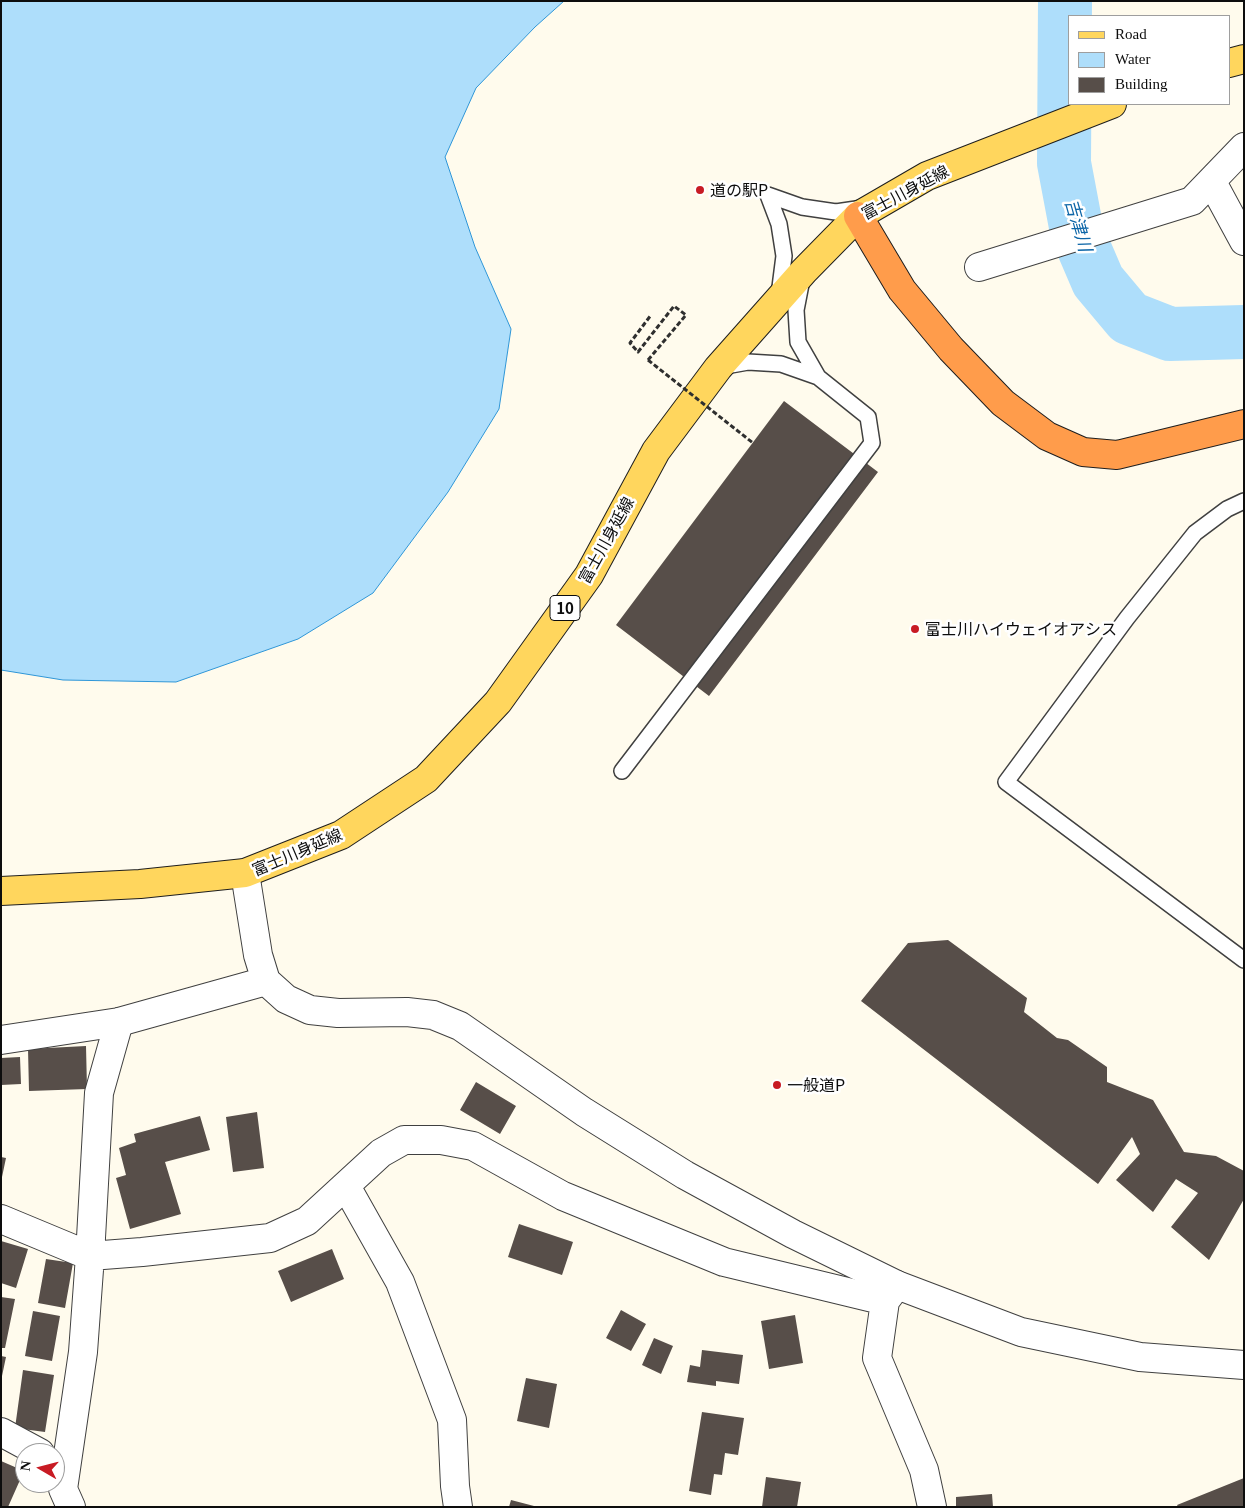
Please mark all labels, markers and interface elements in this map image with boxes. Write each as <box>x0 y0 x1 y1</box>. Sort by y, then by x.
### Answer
legend <box>1068 15 1230 105</box>
text: Road <box>1115 26 1147 42</box>
text: Water <box>1115 51 1150 67</box>
text: Building <box>1115 76 1168 92</box>
street label: 富士川身延線 <box>858 161 952 223</box>
place label: 道の駅P <box>710 180 768 200</box>
marker: 道の駅P <box>694 184 706 196</box>
water label: 吉津川 <box>1061 196 1097 254</box>
street label: 富士川身延線 <box>574 493 638 587</box>
road number: 10 <box>550 596 580 620</box>
place label: 富士川ハイウェイオアシス <box>925 619 1117 639</box>
marker: 富士川ハイウェイオアシス <box>909 623 921 635</box>
street label: 富士川身延線 <box>249 824 345 880</box>
place label: 一般道P <box>787 1075 845 1095</box>
marker: 一般道P <box>771 1079 783 1091</box>
north arrow <box>15 1443 65 1493</box>
text: N <box>18 1460 34 1472</box>

